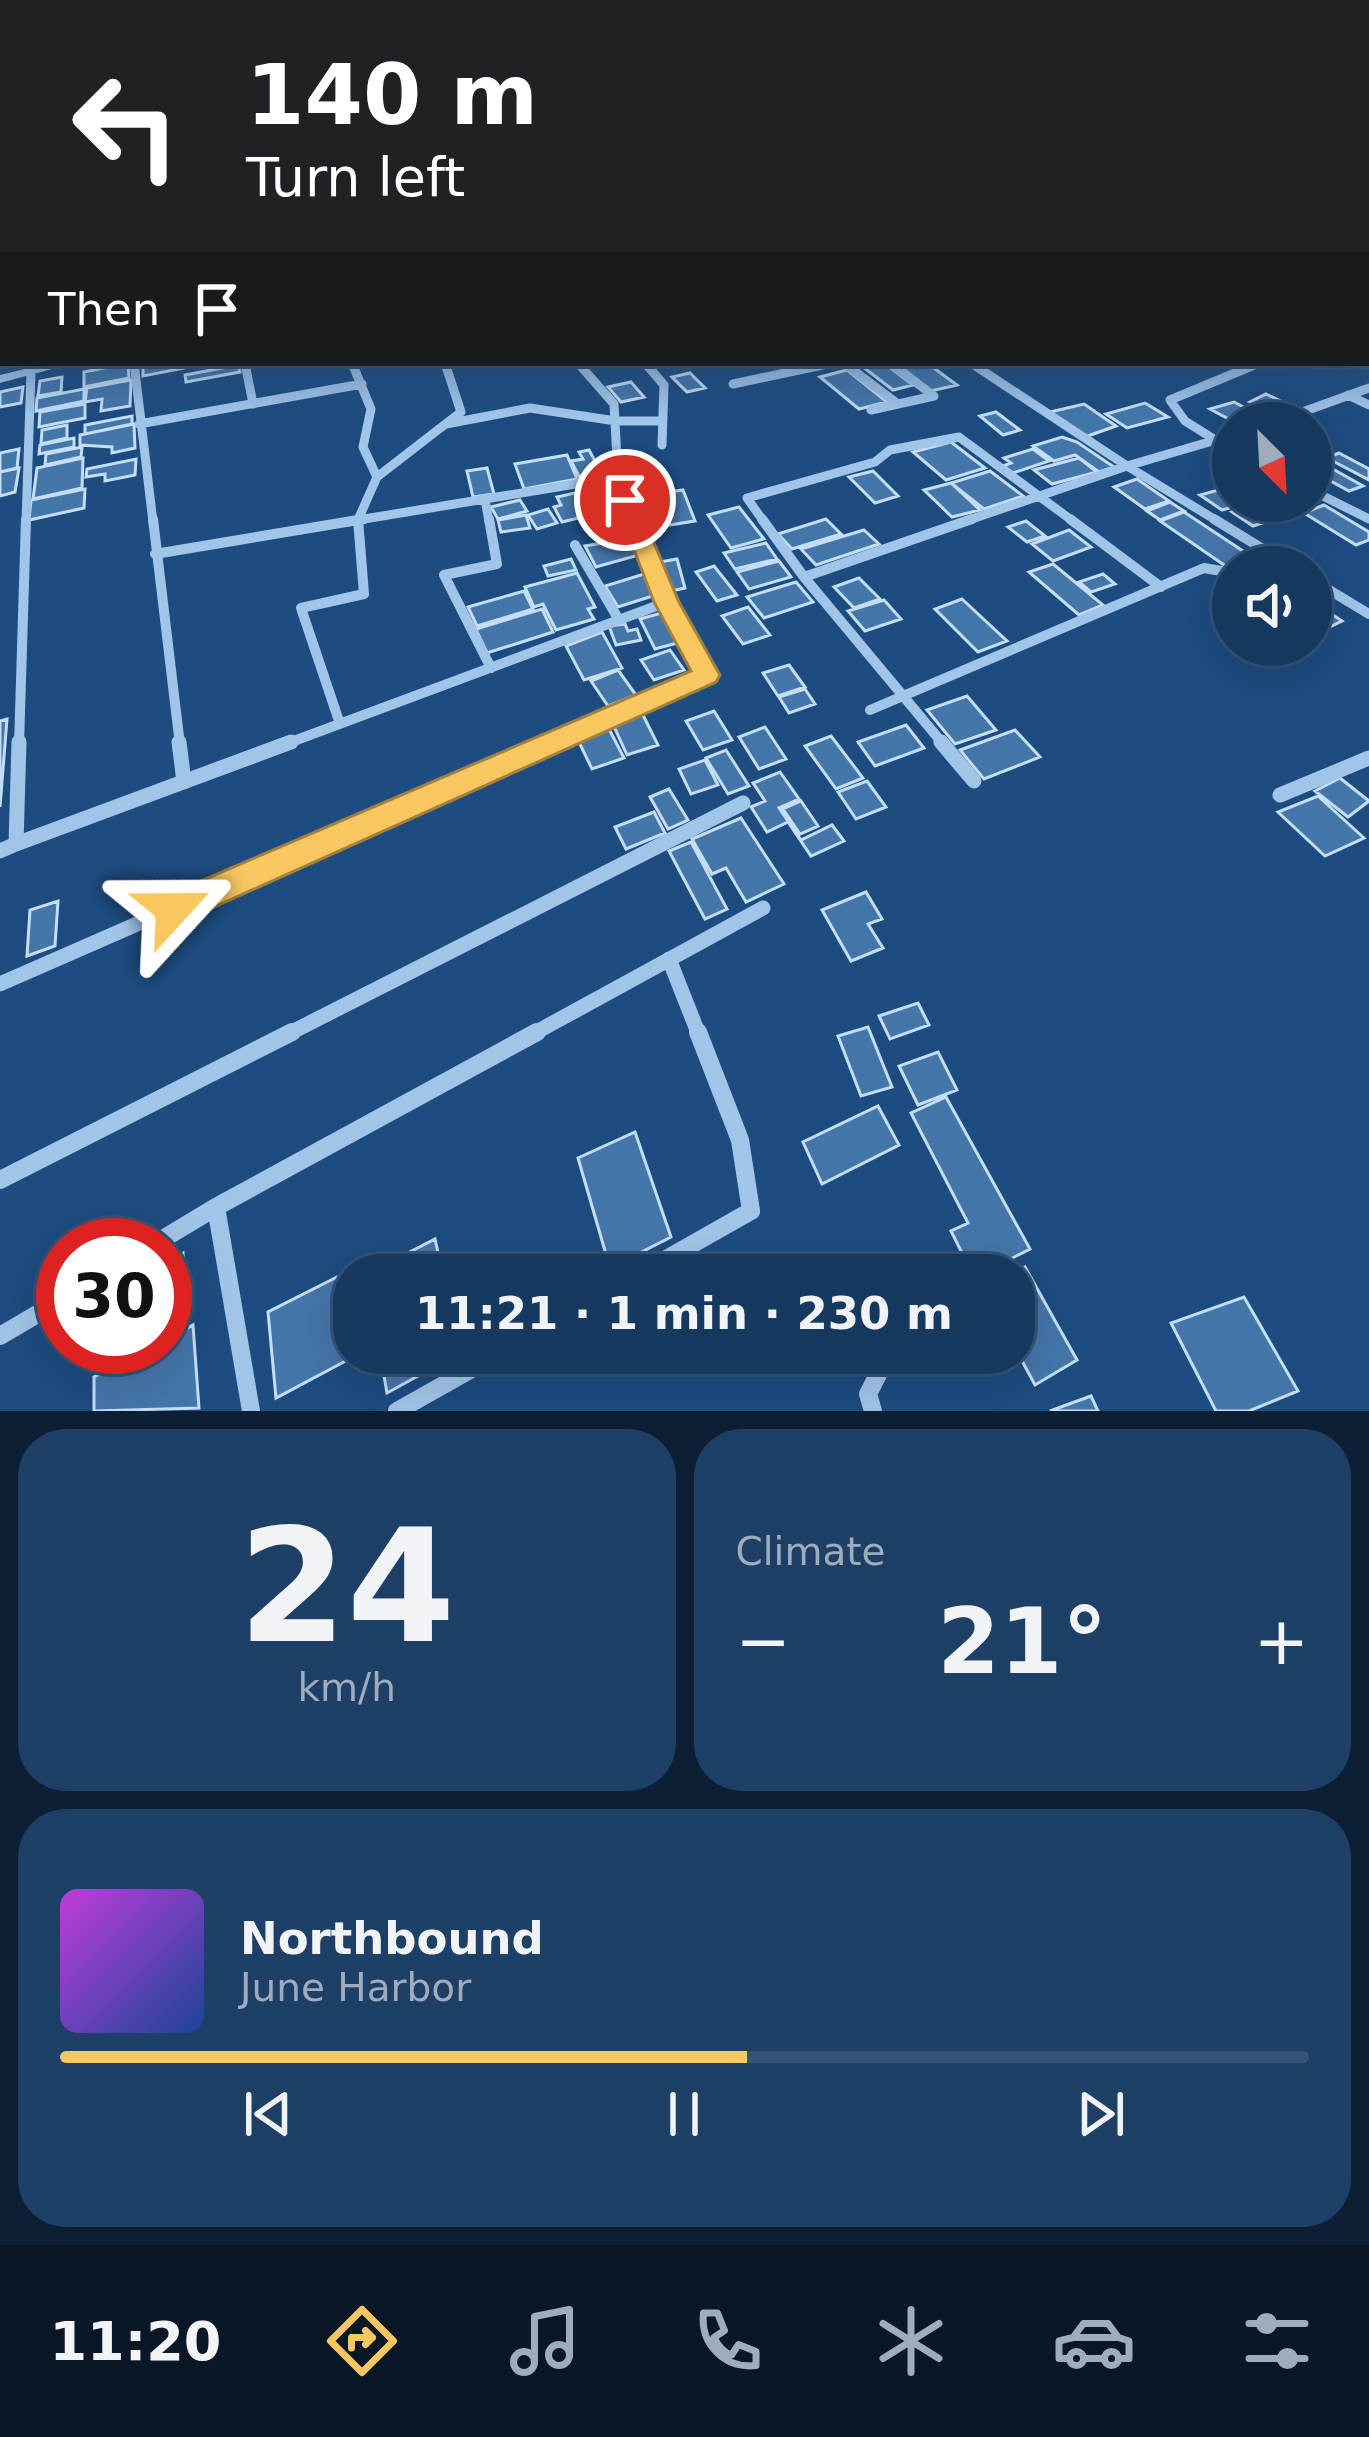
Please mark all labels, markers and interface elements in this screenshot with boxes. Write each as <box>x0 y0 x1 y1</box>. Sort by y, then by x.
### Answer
text: 140 m <box>246 46 538 144</box>
icon: left <box>48 48 204 204</box>
text: Turn left <box>246 146 465 209</box>
icon: arrive <box>184 276 250 342</box>
text: Then <box>48 283 160 336</box>
north arrow <box>1212 402 1332 522</box>
map controls <box>1212 402 1332 666</box>
pin <box>574 449 676 551</box>
icon: arrive <box>592 467 658 533</box>
button: sound <box>1212 546 1332 666</box>
position arrow <box>110 846 236 972</box>
speed limit sign: 30 <box>36 1218 192 1374</box>
text: 11:21 · 1 min · 230 m <box>415 1287 953 1340</box>
text: 24 <box>238 1496 455 1678</box>
text: Climate <box>736 1529 886 1574</box>
text: 21° <box>937 1589 1107 1694</box>
text: − <box>736 1603 791 1680</box>
text: + <box>1254 1603 1309 1680</box>
text: km/h <box>298 1665 396 1710</box>
text: Northbound <box>240 1912 544 1965</box>
text: June Harbor <box>240 1965 471 2010</box>
icon: previous <box>235 2081 301 2147</box>
icon: pause <box>651 2081 717 2147</box>
icon: next <box>1068 2081 1134 2147</box>
icon: directions <box>320 2299 404 2383</box>
icon: music <box>503 2299 587 2383</box>
icon: phone <box>686 2299 770 2383</box>
icon: climate <box>869 2299 953 2383</box>
icon: car <box>1052 2299 1136 2383</box>
icon: filters <box>1235 2299 1319 2383</box>
text: 11:20 <box>50 2310 221 2373</box>

